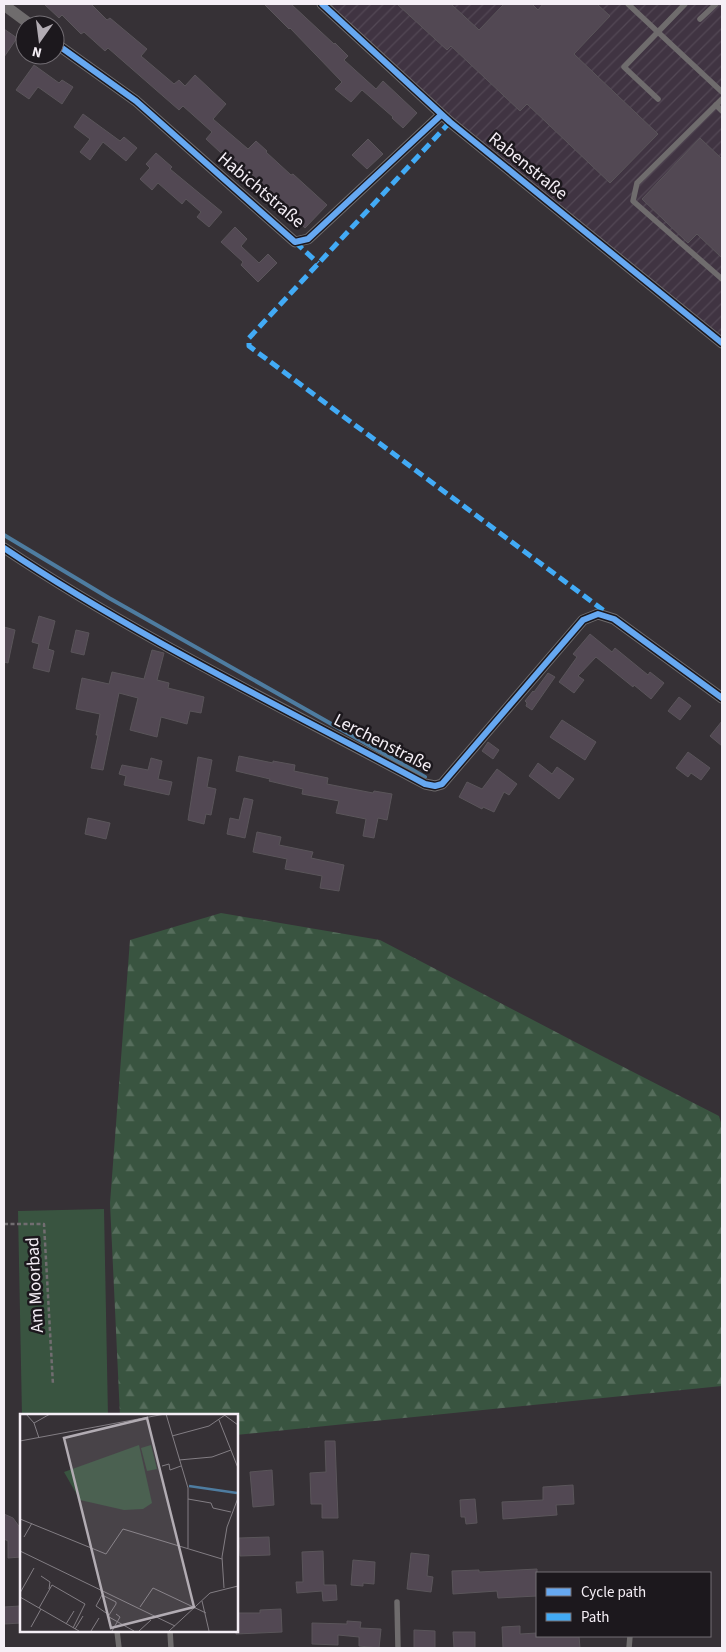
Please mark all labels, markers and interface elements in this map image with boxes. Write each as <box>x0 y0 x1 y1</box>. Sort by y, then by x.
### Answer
north arrow <box>15 15 65 65</box>
text: N <box>30 41 44 62</box>
street label: Rabenstraße <box>483 126 573 206</box>
street label: Habichtstraße <box>212 146 310 234</box>
street label: Lerchenstraße <box>329 707 437 779</box>
street label: Am Moorbad <box>20 1236 50 1334</box>
inset map <box>20 1414 238 1632</box>
legend <box>536 1572 711 1637</box>
text: Cycle path <box>581 1582 646 1603</box>
text: Path <box>581 1607 609 1628</box>

